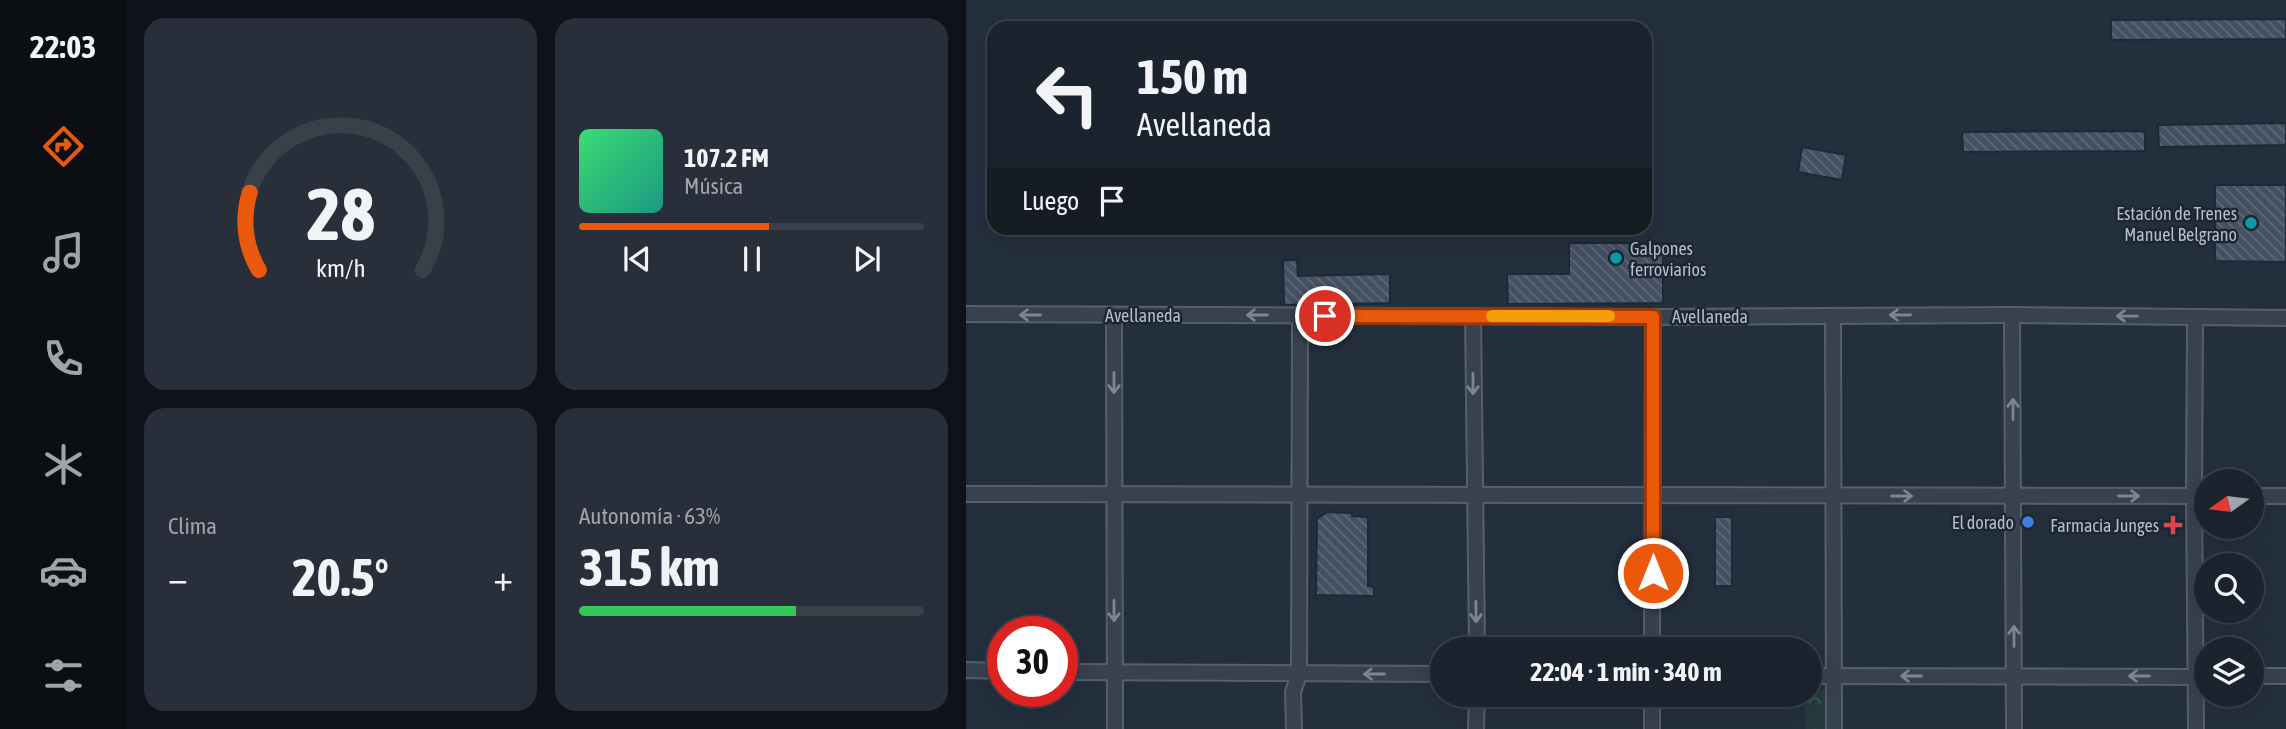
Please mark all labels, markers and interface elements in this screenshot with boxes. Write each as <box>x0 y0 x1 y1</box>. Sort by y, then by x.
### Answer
text: 22:03 <box>30 28 96 65</box>
text: 150 m <box>1137 48 1248 104</box>
icon: left <box>1022 49 1113 140</box>
text: Avellaneda <box>1137 106 1272 143</box>
icon: directions <box>39 122 88 171</box>
text: 107.2 FM <box>684 143 769 173</box>
text: 28 <box>306 172 375 255</box>
text: Música <box>684 173 743 199</box>
icon: arrive <box>1093 182 1131 220</box>
text: Luego <box>1022 186 1079 216</box>
place label: Estación de Trenes Manuel Belgrano <box>2116 203 2237 245</box>
marker: Estación de Trenes Manuel Belgrano <box>2243 215 2259 231</box>
icon: music <box>39 228 88 277</box>
place label: Galpones ferroviarios <box>1630 238 1706 280</box>
icon: previous <box>618 240 656 278</box>
icon: pause <box>733 240 771 278</box>
icon: next <box>848 240 886 278</box>
marker: Galpones ferroviarios <box>1608 250 1624 266</box>
text: km/h <box>316 254 365 282</box>
pin <box>1295 286 1355 346</box>
icon: arrive <box>1306 297 1344 335</box>
street label: Avellaneda <box>1105 305 1181 326</box>
street label: Avellaneda <box>1672 306 1748 327</box>
one-way arrow <box>1019 308 1042 322</box>
one-way arrow <box>1246 308 1269 322</box>
one-way arrow <box>1888 308 1911 322</box>
one-way arrow <box>2116 309 2139 323</box>
icon: phone <box>39 334 88 383</box>
one-way arrow <box>1107 371 1121 394</box>
one-way arrow <box>1466 372 1480 395</box>
one-way arrow <box>2006 398 2020 421</box>
icon: climate <box>39 440 88 489</box>
north arrow <box>2194 469 2264 539</box>
map controls <box>2194 469 2264 707</box>
one-way arrow <box>1890 489 1913 502</box>
one-way arrow <box>2117 489 2140 503</box>
text: Autonomía · 63% <box>579 503 720 529</box>
place label: El dorado <box>1952 512 2014 533</box>
text: Clima <box>168 513 217 539</box>
marker: El dorado <box>2020 514 2036 530</box>
place label: Farmacia Junges <box>2050 515 2159 536</box>
marker: Farmacia Junges <box>2165 517 2181 533</box>
position arrow <box>1616 536 1690 610</box>
text: 315 km <box>579 537 720 597</box>
icon: car <box>39 546 88 595</box>
text: 20.5° <box>292 547 389 607</box>
button: search <box>2194 553 2264 623</box>
text: − <box>168 556 188 599</box>
text: + <box>493 556 513 599</box>
one-way arrow <box>1107 599 1121 622</box>
one-way arrow <box>1469 600 1483 623</box>
speed limit sign: 30 <box>987 616 1078 707</box>
one-way arrow <box>2007 625 2021 648</box>
button: layers <box>2194 637 2264 707</box>
icon: filters <box>39 651 88 700</box>
text: 22:04 · 1 min · 340 m <box>1530 657 1722 687</box>
one-way arrow <box>1363 667 1386 681</box>
one-way arrow <box>1900 669 1923 683</box>
one-way arrow <box>2127 669 2150 683</box>

